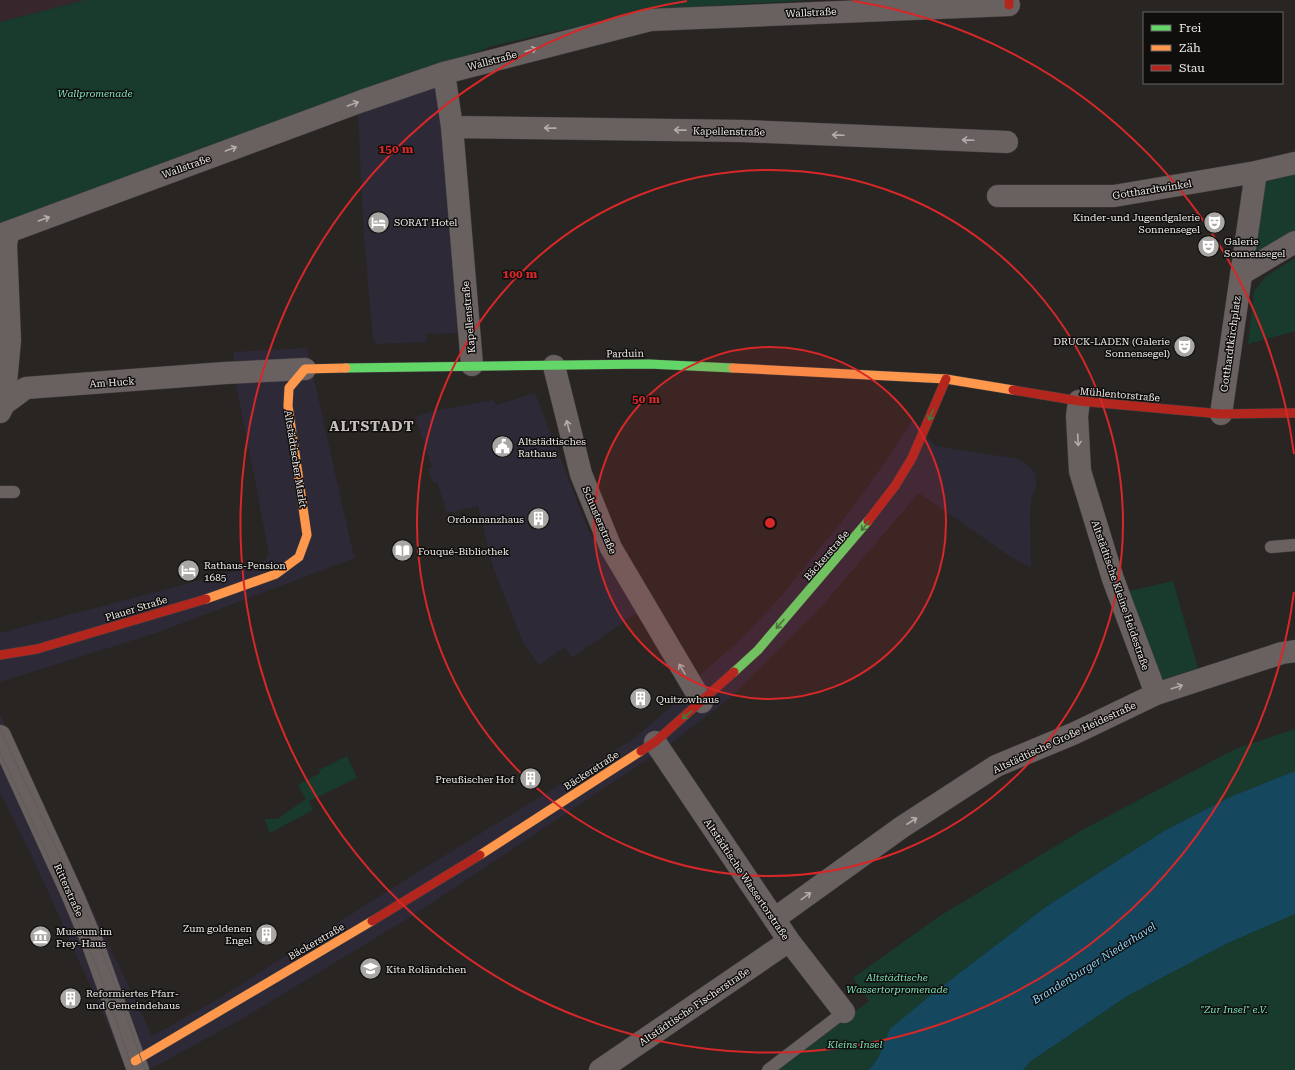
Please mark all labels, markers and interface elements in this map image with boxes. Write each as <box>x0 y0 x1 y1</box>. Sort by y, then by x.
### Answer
street label: Wallstraße <box>785 6 837 19</box>
legend <box>1143 12 1283 84</box>
text: Frei <box>1179 21 1201 35</box>
text: Zäh <box>1179 41 1201 55</box>
one-way arrow <box>525 46 538 54</box>
street label: Wallstraße <box>466 48 519 72</box>
text: Stau <box>1179 61 1205 75</box>
park label: Wallpromenade <box>57 88 133 99</box>
one-way arrow <box>347 99 359 107</box>
one-way arrow <box>544 124 557 132</box>
street label: Kapellenstraße <box>693 125 766 138</box>
one-way arrow <box>674 126 687 134</box>
one-way arrow <box>832 131 845 138</box>
one-way arrow <box>962 136 975 144</box>
text: 150 m <box>379 142 414 156</box>
one-way arrow <box>225 145 238 152</box>
street label: Wallstraße <box>160 152 212 180</box>
street label: Gotthardtwinkel <box>1112 178 1192 201</box>
hotel icon: SORAT Hotel <box>366 209 392 235</box>
theatre icon: Kinder-und Jugendgalerie Sonnensegel <box>1202 210 1228 236</box>
place label: Kinder-und Jugendgalerie Sonnensegel <box>1073 212 1200 235</box>
one-way arrow <box>38 214 50 222</box>
place label: SORAT Hotel <box>394 217 457 228</box>
theatre icon: Galerie Sonnensegel <box>1196 234 1222 260</box>
place label: Galerie Sonnensegel <box>1224 236 1285 259</box>
text: 100 m <box>503 267 538 281</box>
street label: Kapellenstraße <box>460 280 477 353</box>
street label: Gotthardtkirchplatz <box>1218 295 1243 393</box>
theatre icon: DRUCK-LADEN (Galerie Sonnensegel) <box>1172 334 1198 360</box>
place label: DRUCK-LADEN (Galerie Sonnensegel) <box>1053 336 1171 359</box>
street label: Parduin <box>606 348 645 359</box>
street label: Am Huck <box>89 375 136 390</box>
street label: Mühlentorstraße <box>1079 386 1161 404</box>
text: 50 m <box>632 392 660 406</box>
one-way arrow <box>927 408 935 420</box>
street label: Altstädtischer Markt <box>282 409 309 509</box>
district label: ALTSTADT <box>329 418 415 434</box>
one-way arrow <box>564 420 572 433</box>
one-way arrow <box>1075 433 1082 446</box>
public building icon: Altstädtisches Rathaus <box>490 434 516 460</box>
place label: Altstädtisches Rathaus <box>518 436 586 459</box>
street label: Schusterstraße <box>580 485 619 556</box>
building icon: Ordonnanzhaus <box>526 506 552 532</box>
place label: Ordonnanzhaus <box>447 514 524 525</box>
centre of rings <box>763 516 777 530</box>
street label: Altstädtische Kleine Heidestraße <box>1090 519 1152 672</box>
one-way arrow <box>861 520 869 531</box>
street label: Bäckerstraße <box>802 528 851 583</box>
library icon: Fouqué-Bibliothek <box>389 538 415 564</box>
place label: Fouqué-Bibliothek <box>418 546 510 557</box>
hotel icon: Rathaus-Pension 1685 <box>176 558 202 584</box>
place label: Rathaus-Pension 1685 <box>204 560 286 583</box>
street label: Plauer Straße <box>104 594 169 623</box>
one-way arrow <box>776 619 785 630</box>
one-way arrow <box>678 663 686 675</box>
one-way arrow <box>1170 683 1183 690</box>
building icon: Quitzowhaus <box>628 686 654 712</box>
place label: Quitzowhaus <box>656 694 719 705</box>
street label: Altstädtische Große Heidestraße <box>991 699 1138 776</box>
one-way arrow <box>682 710 692 719</box>
street label: Bäckerstraße <box>562 748 621 792</box>
building icon: Preußischer Hof <box>517 766 543 792</box>
place label: Preußischer Hof <box>435 774 515 785</box>
street label: Altstädtische Wassertorstraße <box>702 817 792 942</box>
one-way arrow <box>906 817 917 825</box>
street label: Ritterstraße <box>52 862 85 919</box>
one-way arrow <box>800 892 811 900</box>
water label: Brandenburger Niederhavel <box>1029 920 1158 1007</box>
building icon: Zum goldenen Engel <box>254 921 280 947</box>
street label: Bäckerstraße <box>286 921 347 962</box>
place label: Zum goldenen Engel <box>183 923 253 946</box>
museum icon: Museum im Frey-Haus <box>28 924 54 950</box>
place label: Museum im Frey-Haus <box>56 926 112 949</box>
school or university icon: Kita Roländchen <box>357 956 383 982</box>
place label: Kita Roländchen <box>386 964 467 975</box>
street label: Altstädtische Fischerstraße <box>637 965 752 1048</box>
park label: Altstädtische Wassertorpromenade <box>846 972 948 995</box>
building icon: Reformiertes Pfarr- und Gemeindehaus <box>58 986 84 1012</box>
place label: Reformiertes Pfarr- und Gemeindehaus <box>86 988 180 1011</box>
park label: "Zur Insel" e.V. <box>1201 1004 1268 1015</box>
park label: Kleins Insel <box>827 1039 882 1050</box>

